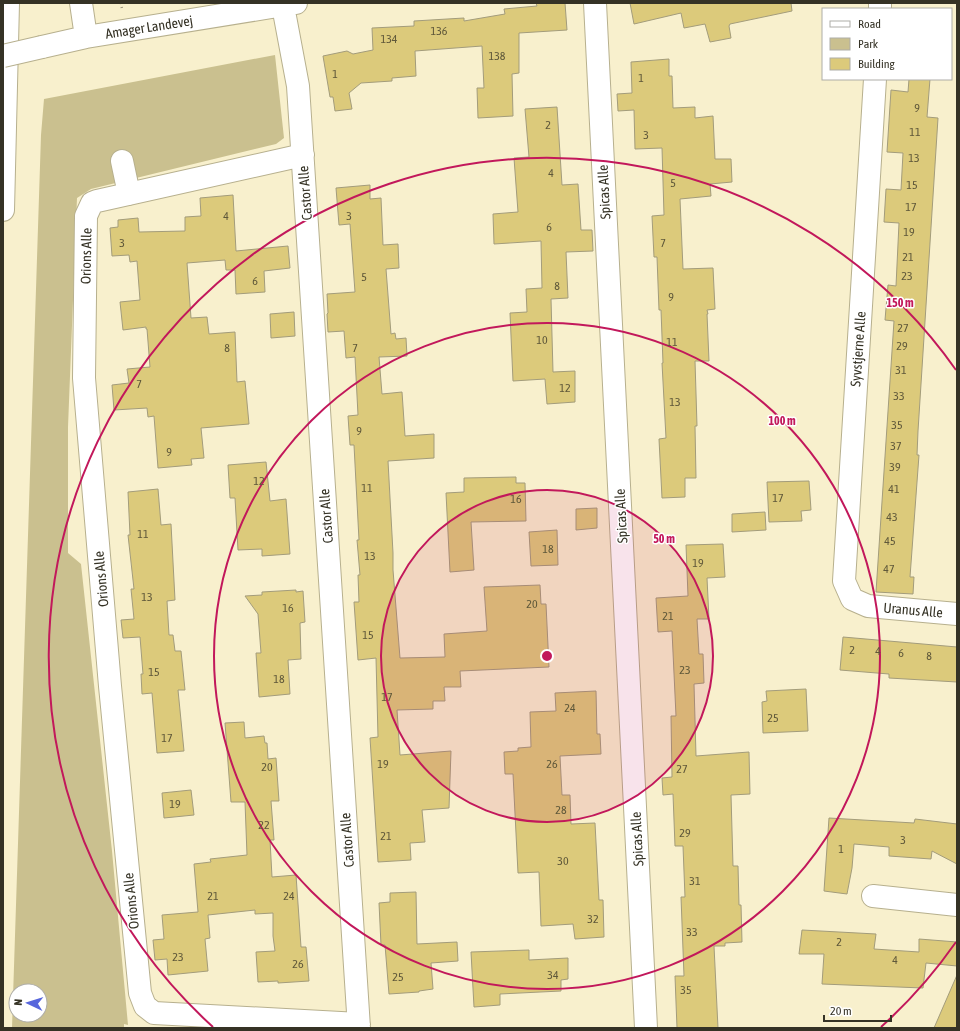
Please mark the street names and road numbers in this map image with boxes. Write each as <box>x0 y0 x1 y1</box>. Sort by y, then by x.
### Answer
street label: Amager Landevej <box>104 12 194 42</box>
street label: Spicas Alle <box>595 164 613 220</box>
street label: Castor Alle <box>295 165 315 221</box>
street label: Orions Alle <box>78 228 94 284</box>
street label: Syvstjerne Alle <box>847 311 869 387</box>
street label: Castor Alle <box>316 488 336 544</box>
street label: Spicas Alle <box>612 488 630 544</box>
street label: Orions Alle <box>91 550 111 608</box>
street label: Uranus Alle <box>883 599 943 621</box>
street label: Spicas Alle <box>628 811 646 867</box>
street label: Castor Alle <box>337 812 357 868</box>
street label: Orions Alle <box>120 872 142 930</box>

